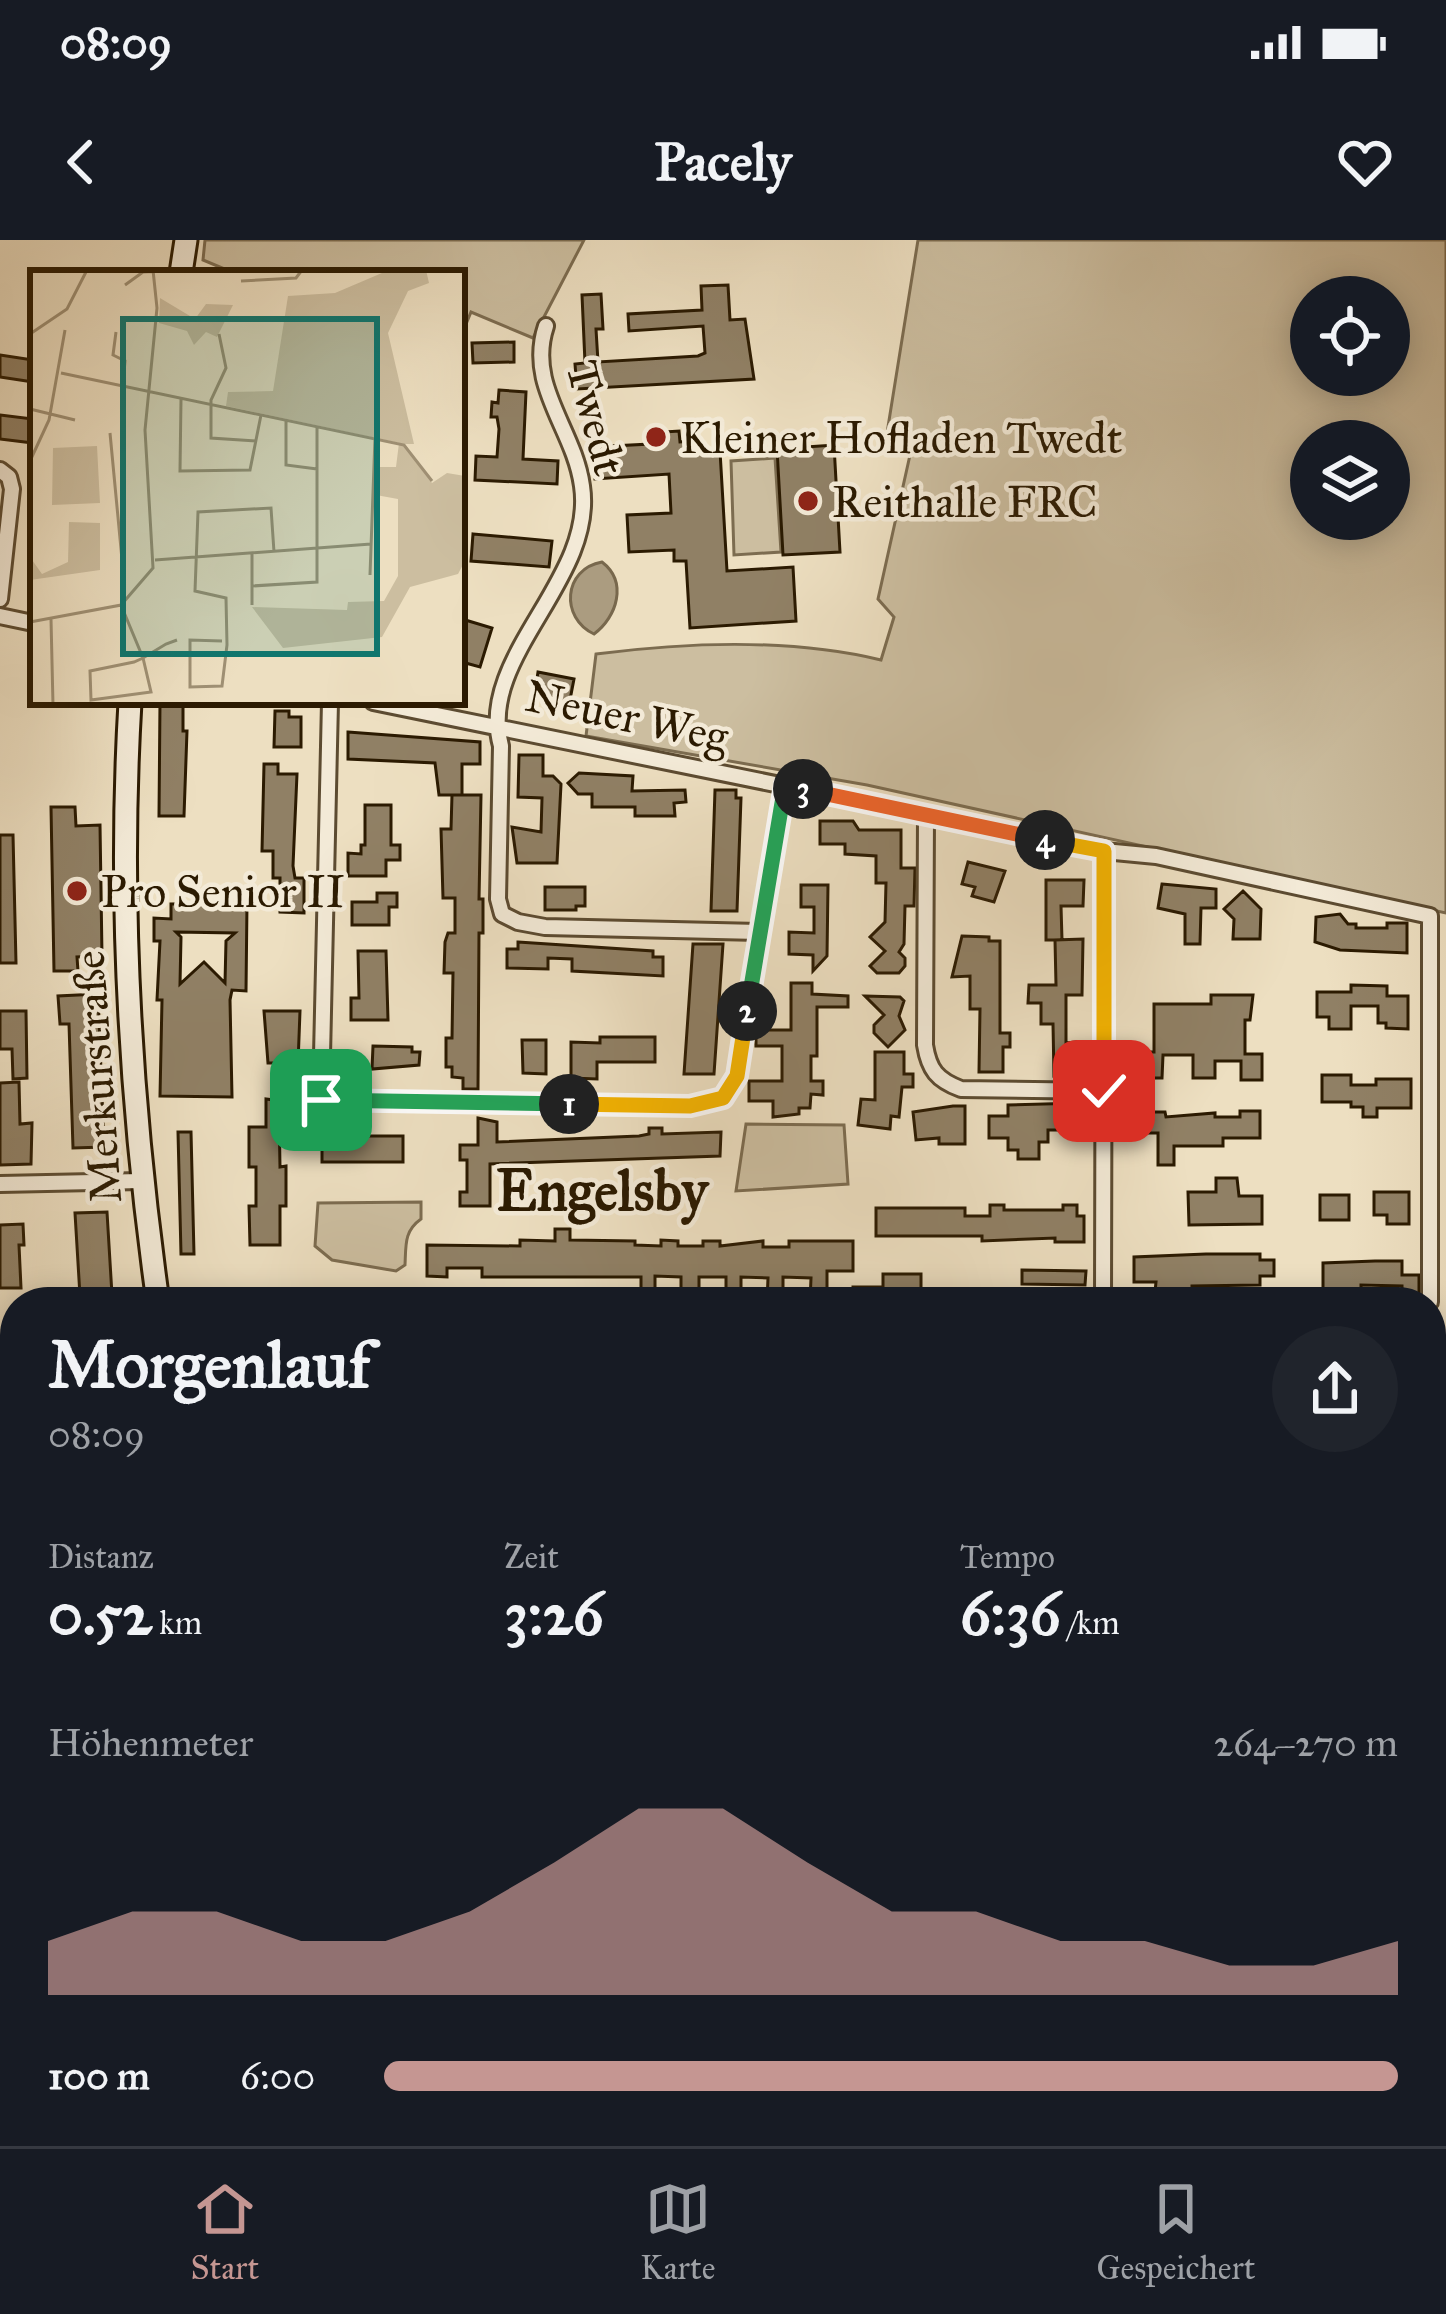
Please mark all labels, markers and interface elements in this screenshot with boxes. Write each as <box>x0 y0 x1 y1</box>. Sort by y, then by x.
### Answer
text: 08:09 <box>60 15 172 70</box>
icon: back <box>48 129 114 195</box>
text: Pacely <box>654 129 792 195</box>
icon: heart <box>1332 129 1398 195</box>
inset map <box>30 270 465 705</box>
map controls <box>1290 276 1410 540</box>
button: locate <box>1290 276 1410 396</box>
street label: Twedt <box>554 355 638 481</box>
place label: Kleiner Hofladen Twedt <box>680 410 1122 465</box>
button: layers <box>1290 420 1410 540</box>
marker: Kleiner Hofladen Twedt <box>643 424 669 450</box>
place label: Reithalle FRC <box>832 474 1098 529</box>
marker: Reithalle FRC <box>795 488 821 514</box>
street label: Neuer Weg <box>520 668 734 765</box>
pin: 3 <box>773 759 833 819</box>
text: 3 <box>796 769 810 809</box>
pin: 4 <box>1015 810 1075 870</box>
text: 4 <box>1036 820 1054 860</box>
place label: Pro Senior II <box>101 864 345 919</box>
marker: Pro Senior II <box>64 878 90 904</box>
street label: Merkurstraße <box>61 949 133 1205</box>
pin: 2 <box>717 981 777 1041</box>
text: 2 <box>739 991 755 1031</box>
pin <box>1053 1040 1155 1142</box>
pin <box>270 1049 372 1151</box>
icon: check <box>1071 1058 1137 1124</box>
icon: arrive <box>288 1067 354 1133</box>
pin: 1 <box>539 1074 599 1134</box>
text: 1 <box>562 1084 576 1124</box>
district label: Engelsby <box>496 1156 710 1226</box>
text: Morgenlauf <box>48 1324 371 1405</box>
button: share <box>1272 1326 1398 1452</box>
text: 08:09 <box>48 1410 145 1458</box>
text: Distanz <box>48 1537 154 1577</box>
text: Zeit <box>504 1537 559 1577</box>
text: Tempo <box>960 1537 1055 1577</box>
text: 0.52 <box>48 1577 152 1650</box>
text: 3:26 <box>504 1577 603 1650</box>
text: 6:36 <box>960 1577 1061 1650</box>
text: km <box>152 1603 202 1643</box>
text: /km <box>1061 1603 1120 1643</box>
text: Höhenmeter <box>48 1719 253 1767</box>
text: 264–270 m <box>1214 1719 1398 1767</box>
text: 100 m <box>48 2052 150 2100</box>
text: 6:00 <box>240 2052 315 2100</box>
tab: Start <box>191 2176 259 2288</box>
tab: Karte <box>640 2176 715 2288</box>
tab: Gespeichert <box>1096 2176 1255 2288</box>

